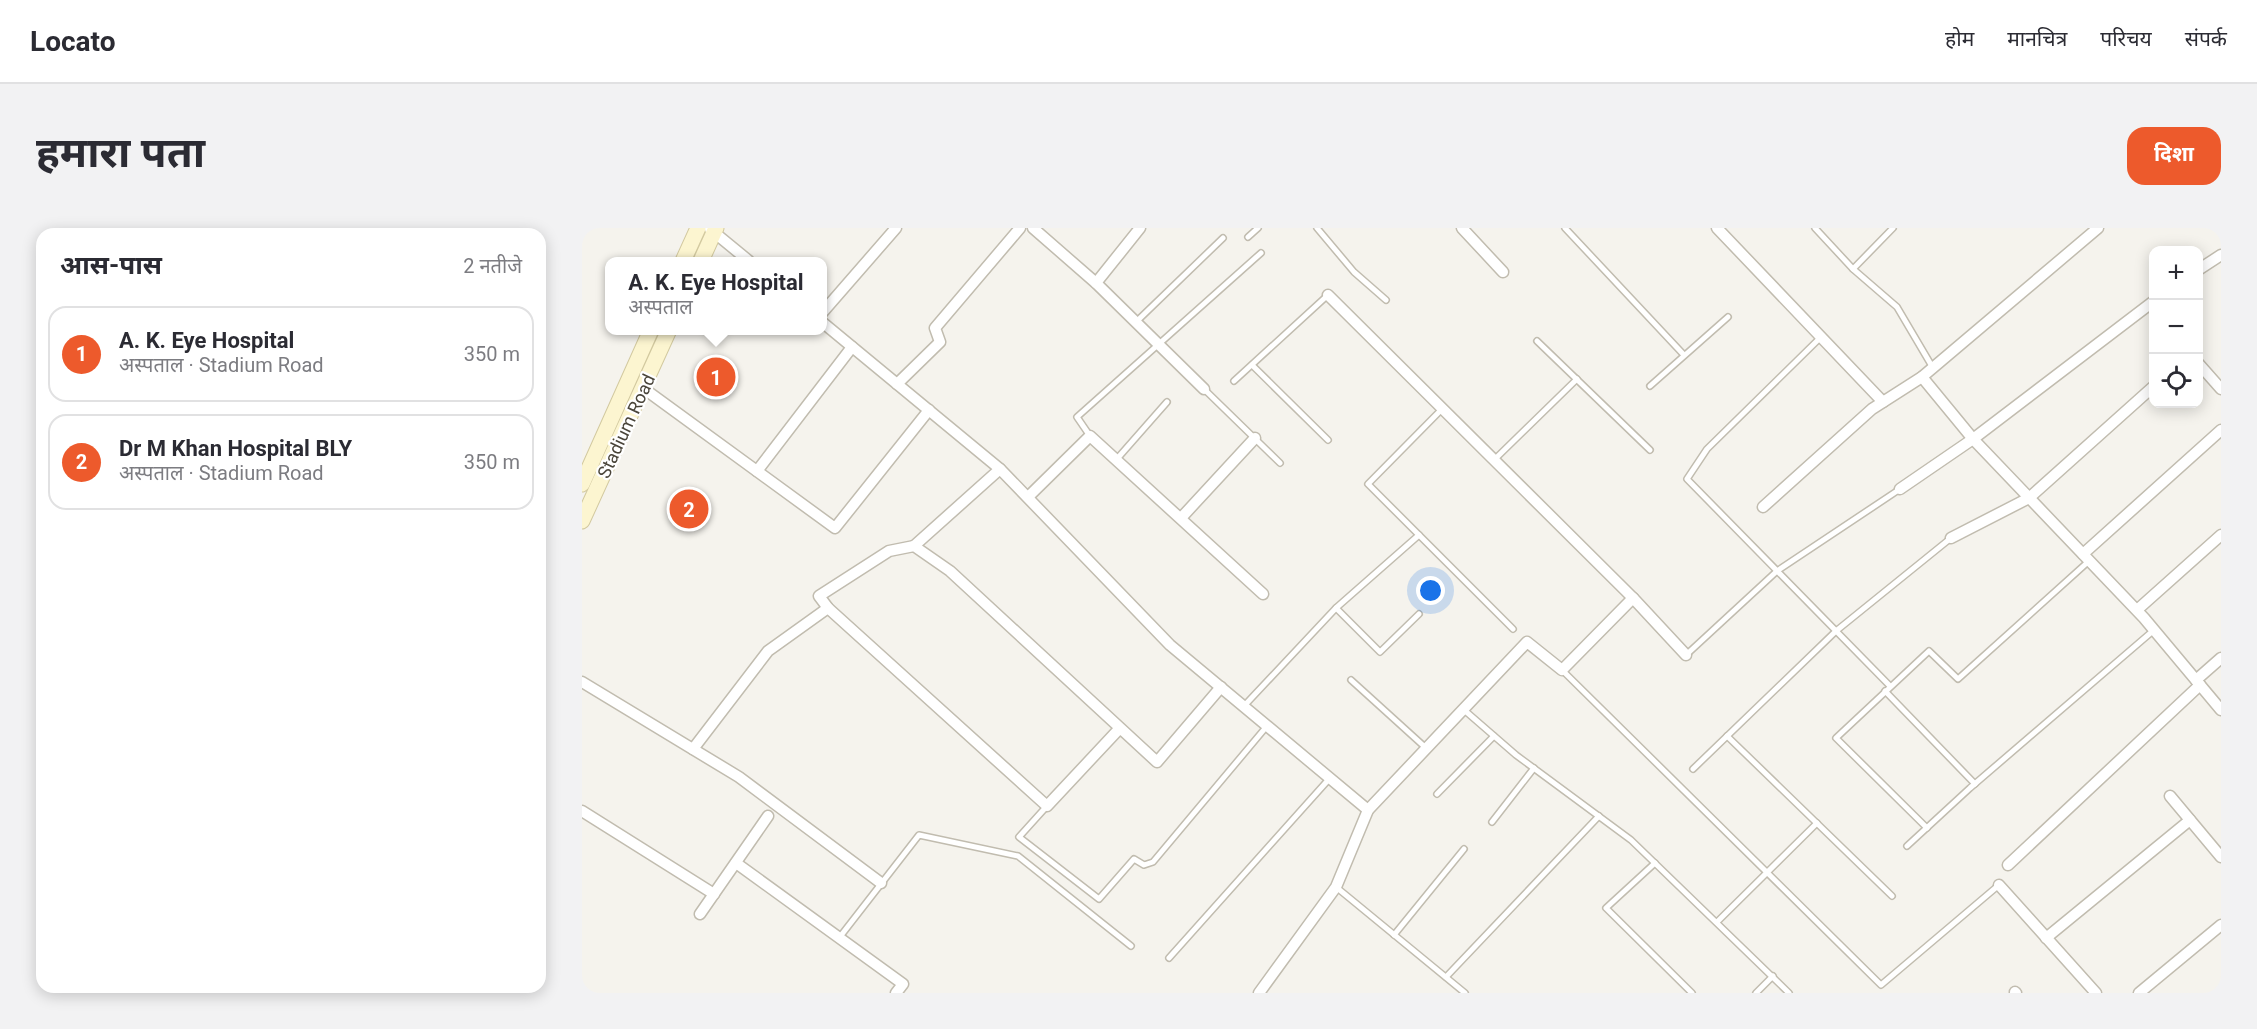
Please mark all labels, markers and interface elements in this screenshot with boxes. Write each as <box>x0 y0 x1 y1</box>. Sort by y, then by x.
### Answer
text: Locato <box>30 25 115 58</box>
text: होम <box>1945 27 1974 51</box>
text: मानचित्र <box>2007 27 2067 51</box>
text: परिचय <box>2100 27 2152 51</box>
text: संपर्क <box>2185 27 2227 51</box>
button: दिशा <box>2127 127 2221 185</box>
text: हमारा पता <box>36 128 205 177</box>
map controls <box>2149 246 2203 408</box>
button: + <box>2149 246 2203 300</box>
text: आस-पास <box>60 250 162 280</box>
text: 2 नतीजे <box>463 254 522 278</box>
popup <box>605 257 827 335</box>
text: A. K. Eye Hospital <box>628 270 804 295</box>
text: अस्पताल <box>628 295 693 319</box>
button: − <box>2149 300 2203 354</box>
text: A. K. Eye Hospital <box>119 328 294 353</box>
text: 1 <box>76 342 87 366</box>
text: 350 m <box>464 342 520 366</box>
text: अस्पताल · Stadium Road <box>119 353 324 377</box>
pin: 1 <box>696 354 736 400</box>
button: locate <box>2149 354 2203 408</box>
street label: Stadium Road <box>593 371 659 481</box>
text: Dr M Khan Hospital BLY <box>119 436 352 461</box>
text: 2 <box>76 450 87 474</box>
text: 350 m <box>464 450 520 474</box>
text: अस्पताल · Stadium Road <box>119 461 324 485</box>
pin: 2 <box>670 486 708 532</box>
your location <box>1416 576 1445 605</box>

